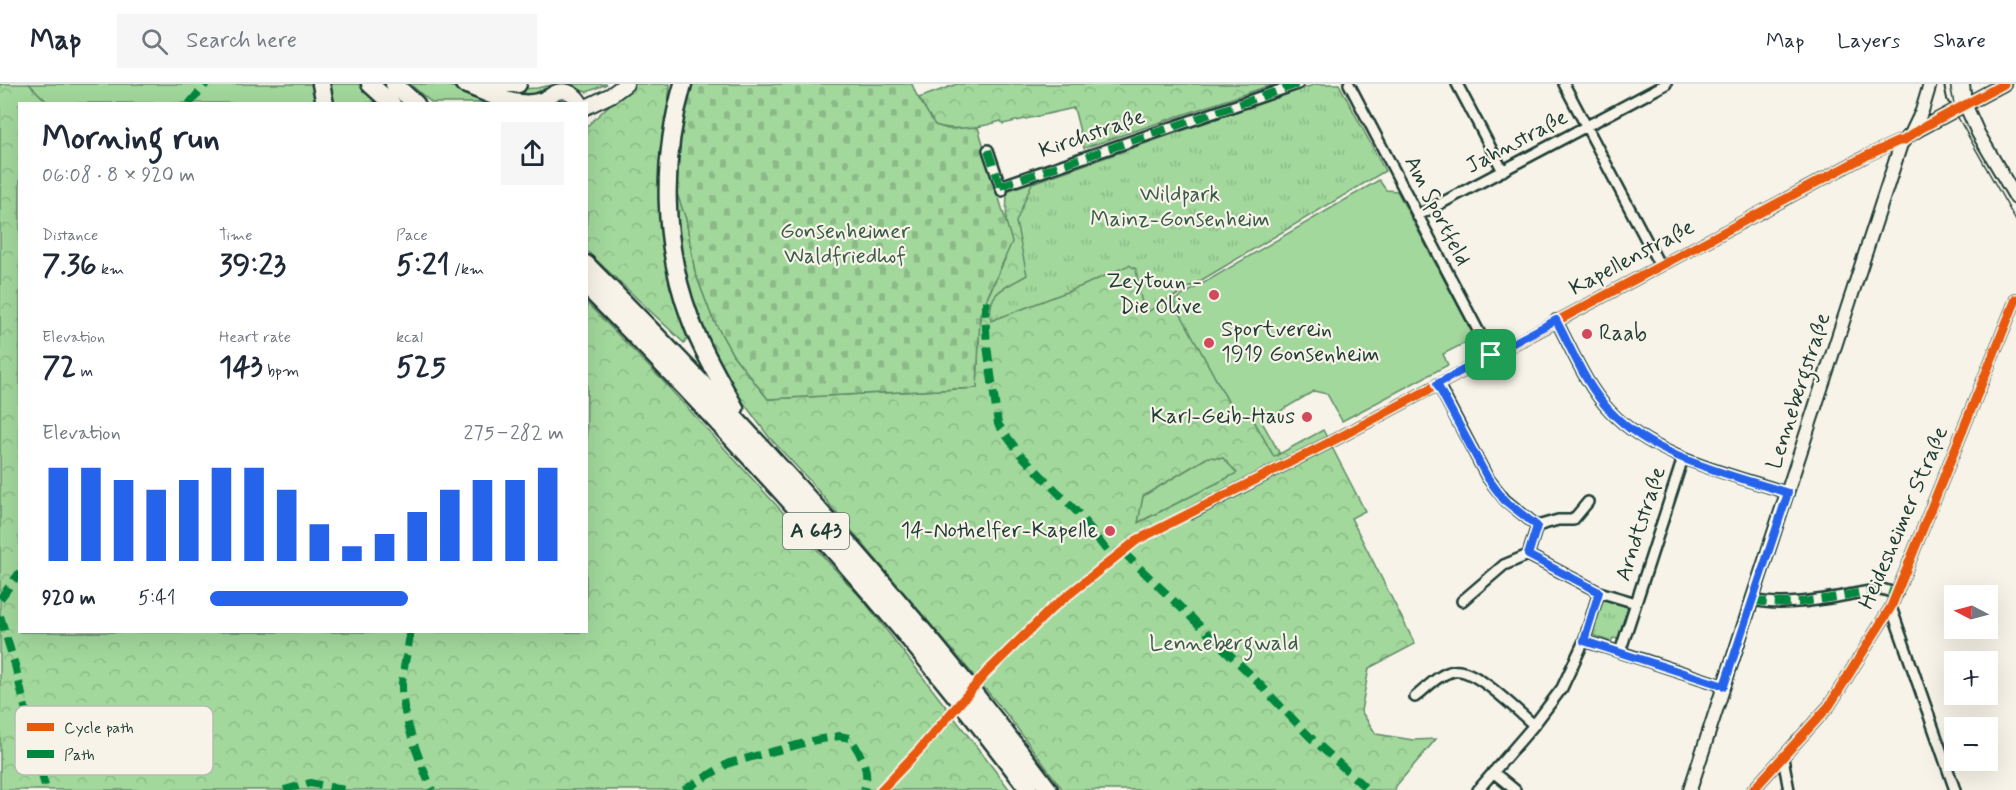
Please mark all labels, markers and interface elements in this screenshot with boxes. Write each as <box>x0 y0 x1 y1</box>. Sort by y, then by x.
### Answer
search box <box>117 14 537 68</box>
text: Map <box>30 23 81 60</box>
icon: search <box>138 25 171 58</box>
text: Search here <box>186 27 297 55</box>
text: Map <box>1766 27 1804 55</box>
text: Layers <box>1837 27 1900 55</box>
text: Share <box>1933 27 1986 55</box>
street label: Kirchstraße <box>1036 103 1149 165</box>
street label: Jahnstraße <box>1461 103 1573 181</box>
text: Morning run <box>42 117 220 161</box>
button: share <box>501 122 564 185</box>
street label: Am Sportfeld <box>1397 151 1477 271</box>
text: 06:08 · 8 × 920 m <box>42 162 195 189</box>
park label: Wildpark Mainz-Gonsenheim <box>1090 181 1270 234</box>
street label: Kapellenstraße <box>1565 213 1699 303</box>
park label: Gonsenheimer Waldfriedhof <box>780 218 911 271</box>
text: Distance <box>42 225 98 246</box>
text: Time <box>219 225 253 246</box>
text: Pace <box>396 225 428 246</box>
text: 7.36 <box>42 246 97 285</box>
text: 39:23 <box>219 246 286 285</box>
text: 5:21 <box>396 246 450 285</box>
text: km <box>97 259 124 280</box>
text: /km <box>450 259 484 280</box>
place label: Zeytoun - Die Olive <box>1106 268 1202 321</box>
marker: Zeytoun - Die Olive <box>1207 288 1221 302</box>
street label: Lennebergstraße <box>1761 309 1840 474</box>
place label: Sportverein 1919 Gonsenheim <box>1221 316 1379 369</box>
place label: Raab <box>1599 320 1647 348</box>
text: Elevation <box>42 327 105 348</box>
text: Heart rate <box>219 327 291 348</box>
text: kcal <box>396 327 423 348</box>
marker: Raab <box>1580 327 1594 341</box>
pin <box>1465 329 1516 380</box>
marker: Sportverein 1919 Gonsenheim <box>1202 336 1216 350</box>
icon: arrive <box>1474 338 1507 371</box>
text: 72 <box>42 348 76 387</box>
text: 143 <box>219 348 263 387</box>
text: 525 <box>396 348 447 387</box>
text: m <box>76 361 93 382</box>
text: bpm <box>263 361 299 382</box>
place label: Karl-Geib-Haus <box>1151 403 1295 431</box>
marker: Karl-Geib-Haus <box>1300 410 1314 424</box>
text: Elevation <box>42 420 121 447</box>
text: 275–282 m <box>464 420 564 447</box>
street label: Heidesheimer Straße <box>1853 422 1955 614</box>
street label: Arndtstraße <box>1609 463 1673 585</box>
road number: A 643 <box>783 513 849 549</box>
place label: 14-Nothelfer-Kapelle <box>900 517 1098 545</box>
marker: 14-Nothelfer-Kapelle <box>1103 524 1117 538</box>
text: 920 m <box>42 585 96 612</box>
text: 5:41 <box>138 585 176 612</box>
north arrow <box>1944 585 1998 639</box>
map controls <box>1944 585 1998 771</box>
park label: Lennebergwald <box>1149 630 1299 661</box>
button: + <box>1944 651 1998 705</box>
legend <box>15 706 213 775</box>
button: − <box>1944 717 1998 771</box>
text: Cycle path <box>64 718 134 739</box>
text: Path <box>64 745 95 766</box>

